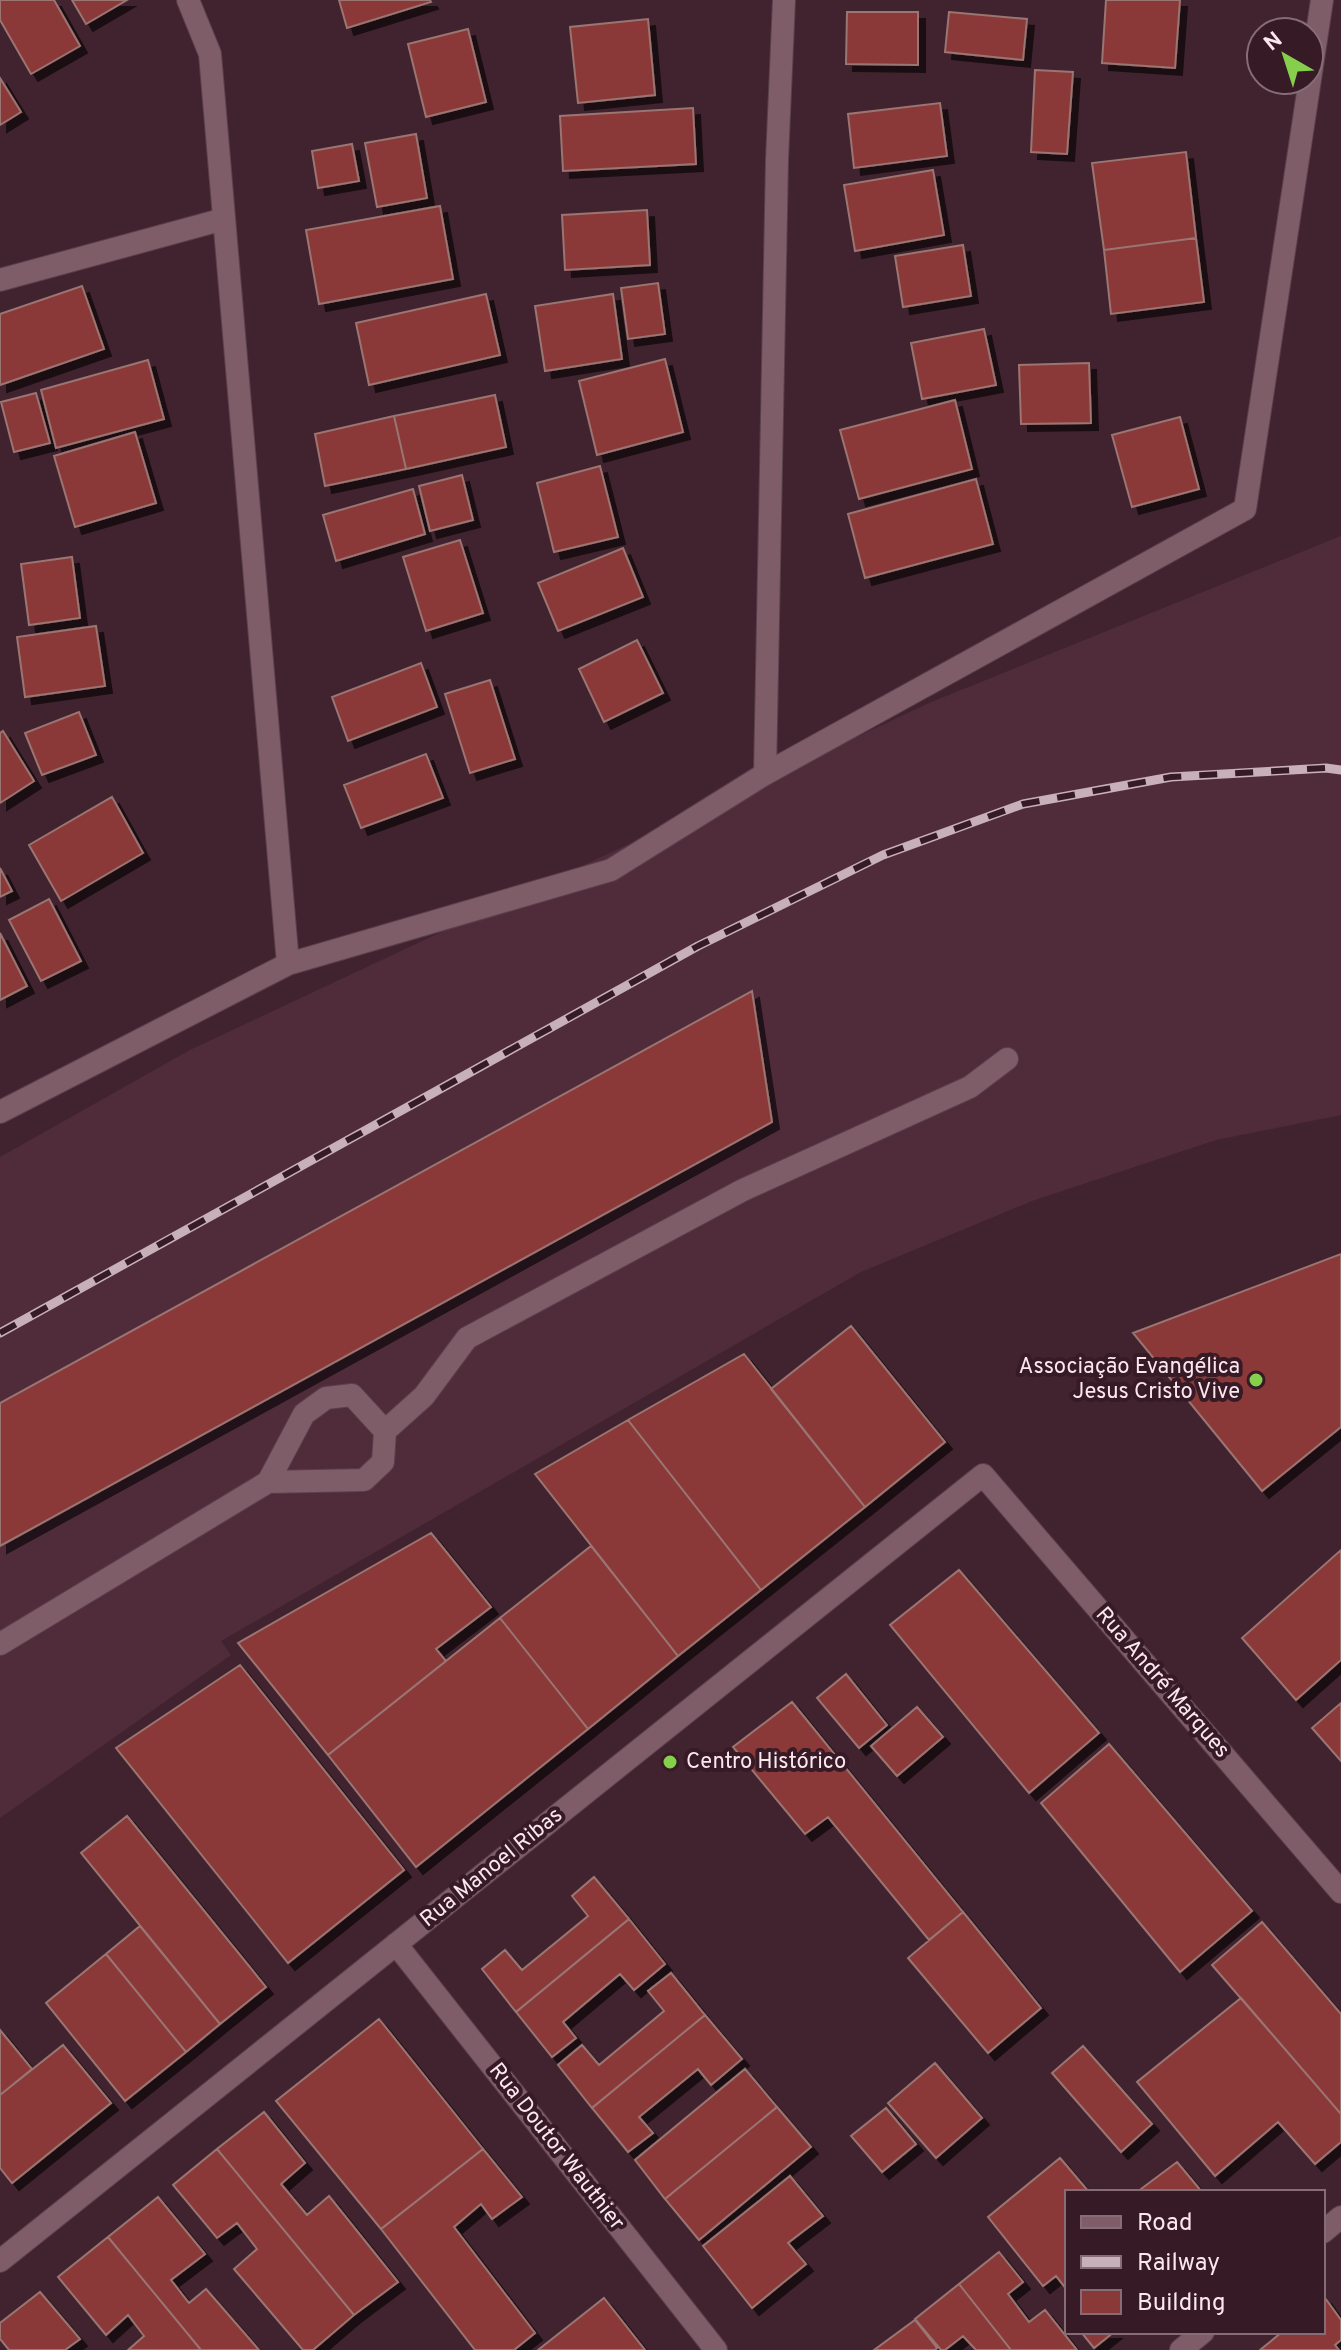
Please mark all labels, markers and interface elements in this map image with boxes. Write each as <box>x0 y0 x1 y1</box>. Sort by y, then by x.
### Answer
north arrow <box>1245 16 1325 96</box>
text: N <box>1259 27 1289 58</box>
place label: Associação Evangélica Jesus Cristo Vive <box>1019 1354 1240 1406</box>
marker: Associação Evangélica Jesus Cristo Vive <box>1247 1371 1265 1389</box>
street label: Rua André Marques <box>1089 1602 1235 1764</box>
place label: Centro Histórico <box>686 1749 846 1776</box>
marker: Centro Histórico <box>661 1753 679 1771</box>
street label: Rua Manoel Ribas <box>415 1802 569 1934</box>
street label: Rua Doutor Wauthier <box>482 2058 630 2236</box>
legend <box>1065 2190 1325 2334</box>
text: Road <box>1137 2209 1193 2239</box>
text: Railway <box>1137 2249 1220 2279</box>
text: Building <box>1137 2289 1226 2319</box>

